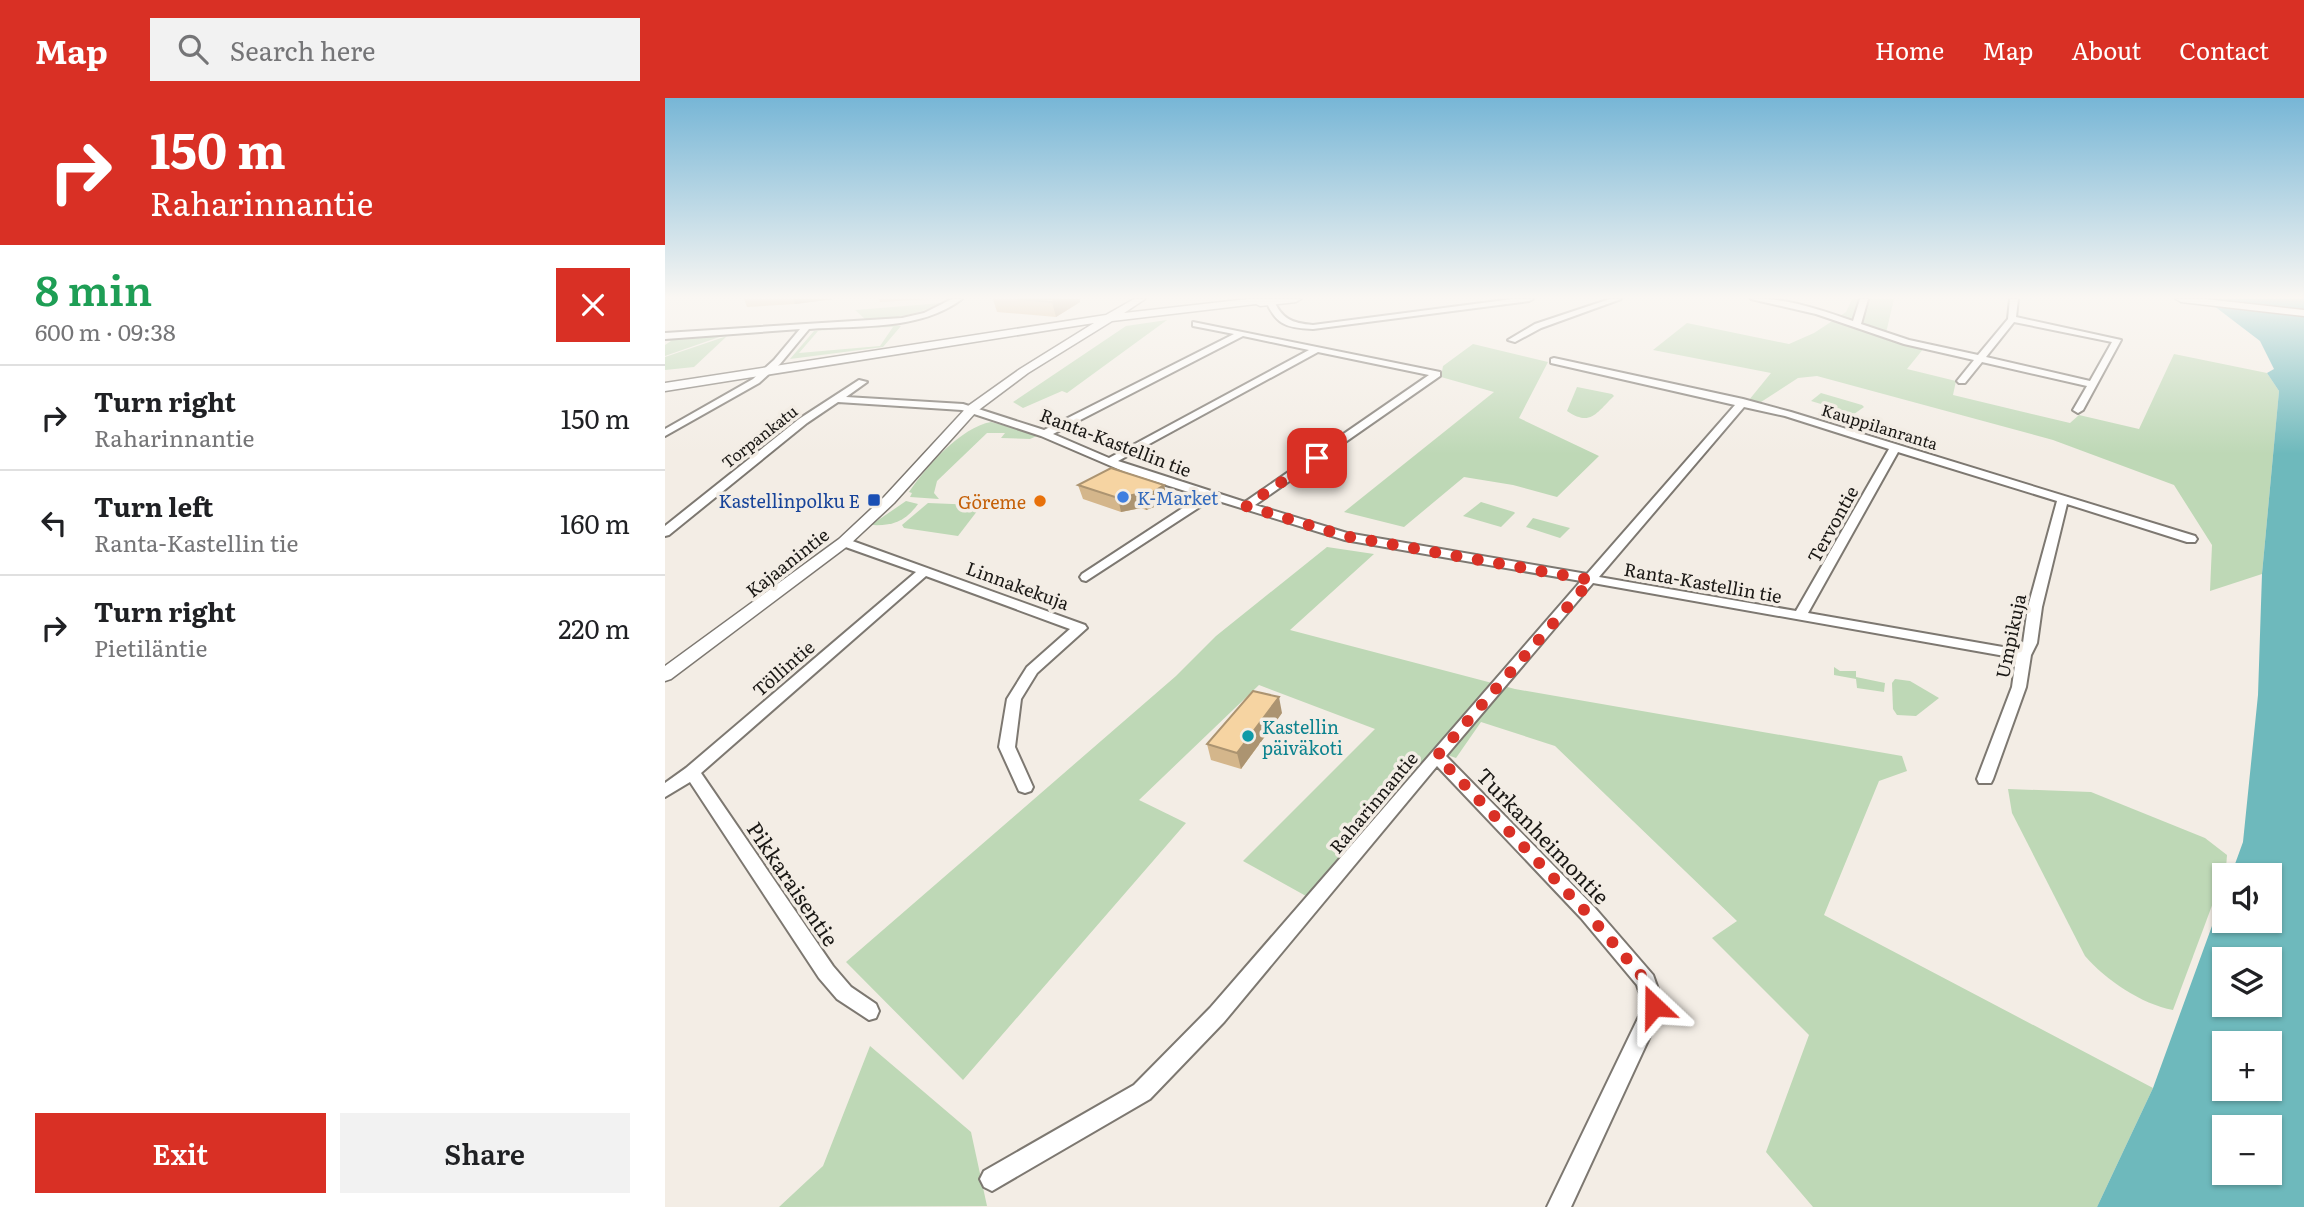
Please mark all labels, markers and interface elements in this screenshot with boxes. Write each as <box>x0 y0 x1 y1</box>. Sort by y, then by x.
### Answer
search box <box>150 18 640 81</box>
text: Map <box>35 25 108 74</box>
icon: search <box>174 30 212 68</box>
text: Search here <box>230 30 376 69</box>
text: Home <box>1875 32 1944 67</box>
text: Map <box>1982 32 2033 67</box>
text: About <box>2071 32 2141 67</box>
text: Contact <box>2179 32 2269 67</box>
text: 150 m <box>150 111 286 184</box>
icon: right <box>35 126 126 217</box>
text: Raharinnantie <box>150 178 373 226</box>
text: 8 min <box>35 257 152 319</box>
button: close <box>556 268 630 342</box>
text: 600 m · 09:38 <box>35 314 176 348</box>
text: Turn right <box>94 381 236 420</box>
street label: Kauppilanranta <box>1819 397 1941 455</box>
text: 150 m <box>561 398 630 437</box>
icon: right <box>35 399 73 437</box>
street label: Torpankatu <box>716 399 802 473</box>
street label: Ranta-Kastellin tie <box>1036 401 1196 483</box>
text: Raharinnantie <box>94 420 254 454</box>
pin <box>1287 428 1347 488</box>
icon: arrive <box>1298 439 1336 477</box>
street label: Tervontie <box>1800 481 1864 567</box>
place label: K-Market <box>1137 484 1219 511</box>
text: Turn left <box>94 486 213 525</box>
place label: Kastellinpolku E <box>719 487 860 514</box>
place label: Göreme <box>958 488 1026 515</box>
marker: K-Market <box>1115 489 1131 505</box>
marker: Kastellinpolku E <box>866 492 882 508</box>
marker: Göreme <box>1032 493 1048 509</box>
text: 160 m <box>560 503 630 542</box>
icon: left <box>35 504 73 542</box>
street label: Kajaanintie <box>740 521 834 603</box>
text: Ranta-Kastellin tie <box>94 525 299 559</box>
street label: Linnakekuja <box>963 554 1074 616</box>
street label: Ranta-Kastellin tie <box>1622 555 1784 609</box>
text: Turn right <box>94 591 236 630</box>
street label: Umpikuja <box>1988 591 2032 681</box>
text: 220 m <box>558 608 630 647</box>
icon: right <box>35 609 73 647</box>
text: Pietiläntie <box>94 630 207 664</box>
street label: Töllintie <box>746 633 820 703</box>
place label: Kastellin päiväkoti <box>1262 713 1343 761</box>
marker: Kastellin päiväkoti <box>1240 728 1256 744</box>
street label: Raharinnantie <box>1322 745 1424 859</box>
street label: Turkanheimontie <box>1471 760 1618 910</box>
street label: Pikkaraisentie <box>741 814 847 952</box>
map controls <box>2212 863 2282 1185</box>
button: sound <box>2212 863 2282 933</box>
button: layers <box>2212 947 2282 1017</box>
position arrow <box>1617 969 1691 1043</box>
button: + <box>2212 1031 2282 1101</box>
button: Exit <box>35 1113 326 1193</box>
button: Share <box>340 1113 630 1193</box>
button: − <box>2212 1115 2282 1185</box>

